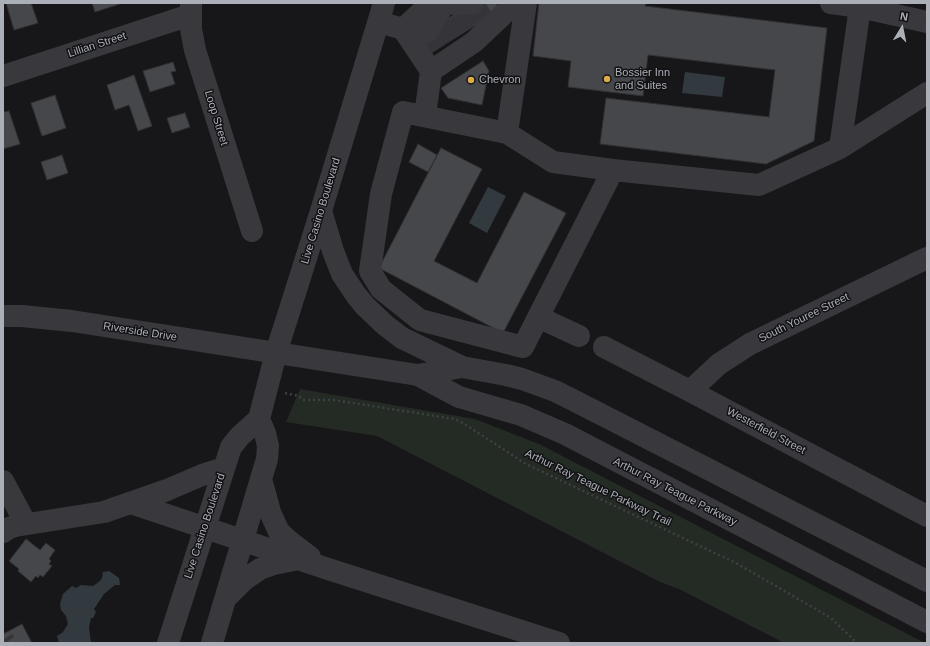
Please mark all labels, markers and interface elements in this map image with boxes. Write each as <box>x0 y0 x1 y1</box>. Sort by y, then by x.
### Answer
north arrow <box>882 8 922 48</box>
text: N <box>899 10 909 23</box>
street label: Lillian Street <box>66 29 128 61</box>
place label: Bossier Inn and Suites <box>615 66 670 92</box>
place label: Chevron <box>479 73 521 87</box>
marker: Bossier Inn and Suites <box>602 74 612 84</box>
marker: Chevron <box>466 75 476 85</box>
street label: Loop Street <box>201 89 231 147</box>
street label: Live Casino Boulevard <box>299 156 343 266</box>
street label: South Youree Street <box>757 290 851 346</box>
street label: Riverside Drive <box>102 320 178 344</box>
street label: Westerfield Street <box>724 405 808 457</box>
street label: Arthur Ray Teague Parkway Trail <box>523 447 673 529</box>
street label: Arthur Ray Teague Parkway <box>611 455 739 529</box>
street label: Live Casino Boulevard <box>182 472 228 580</box>

